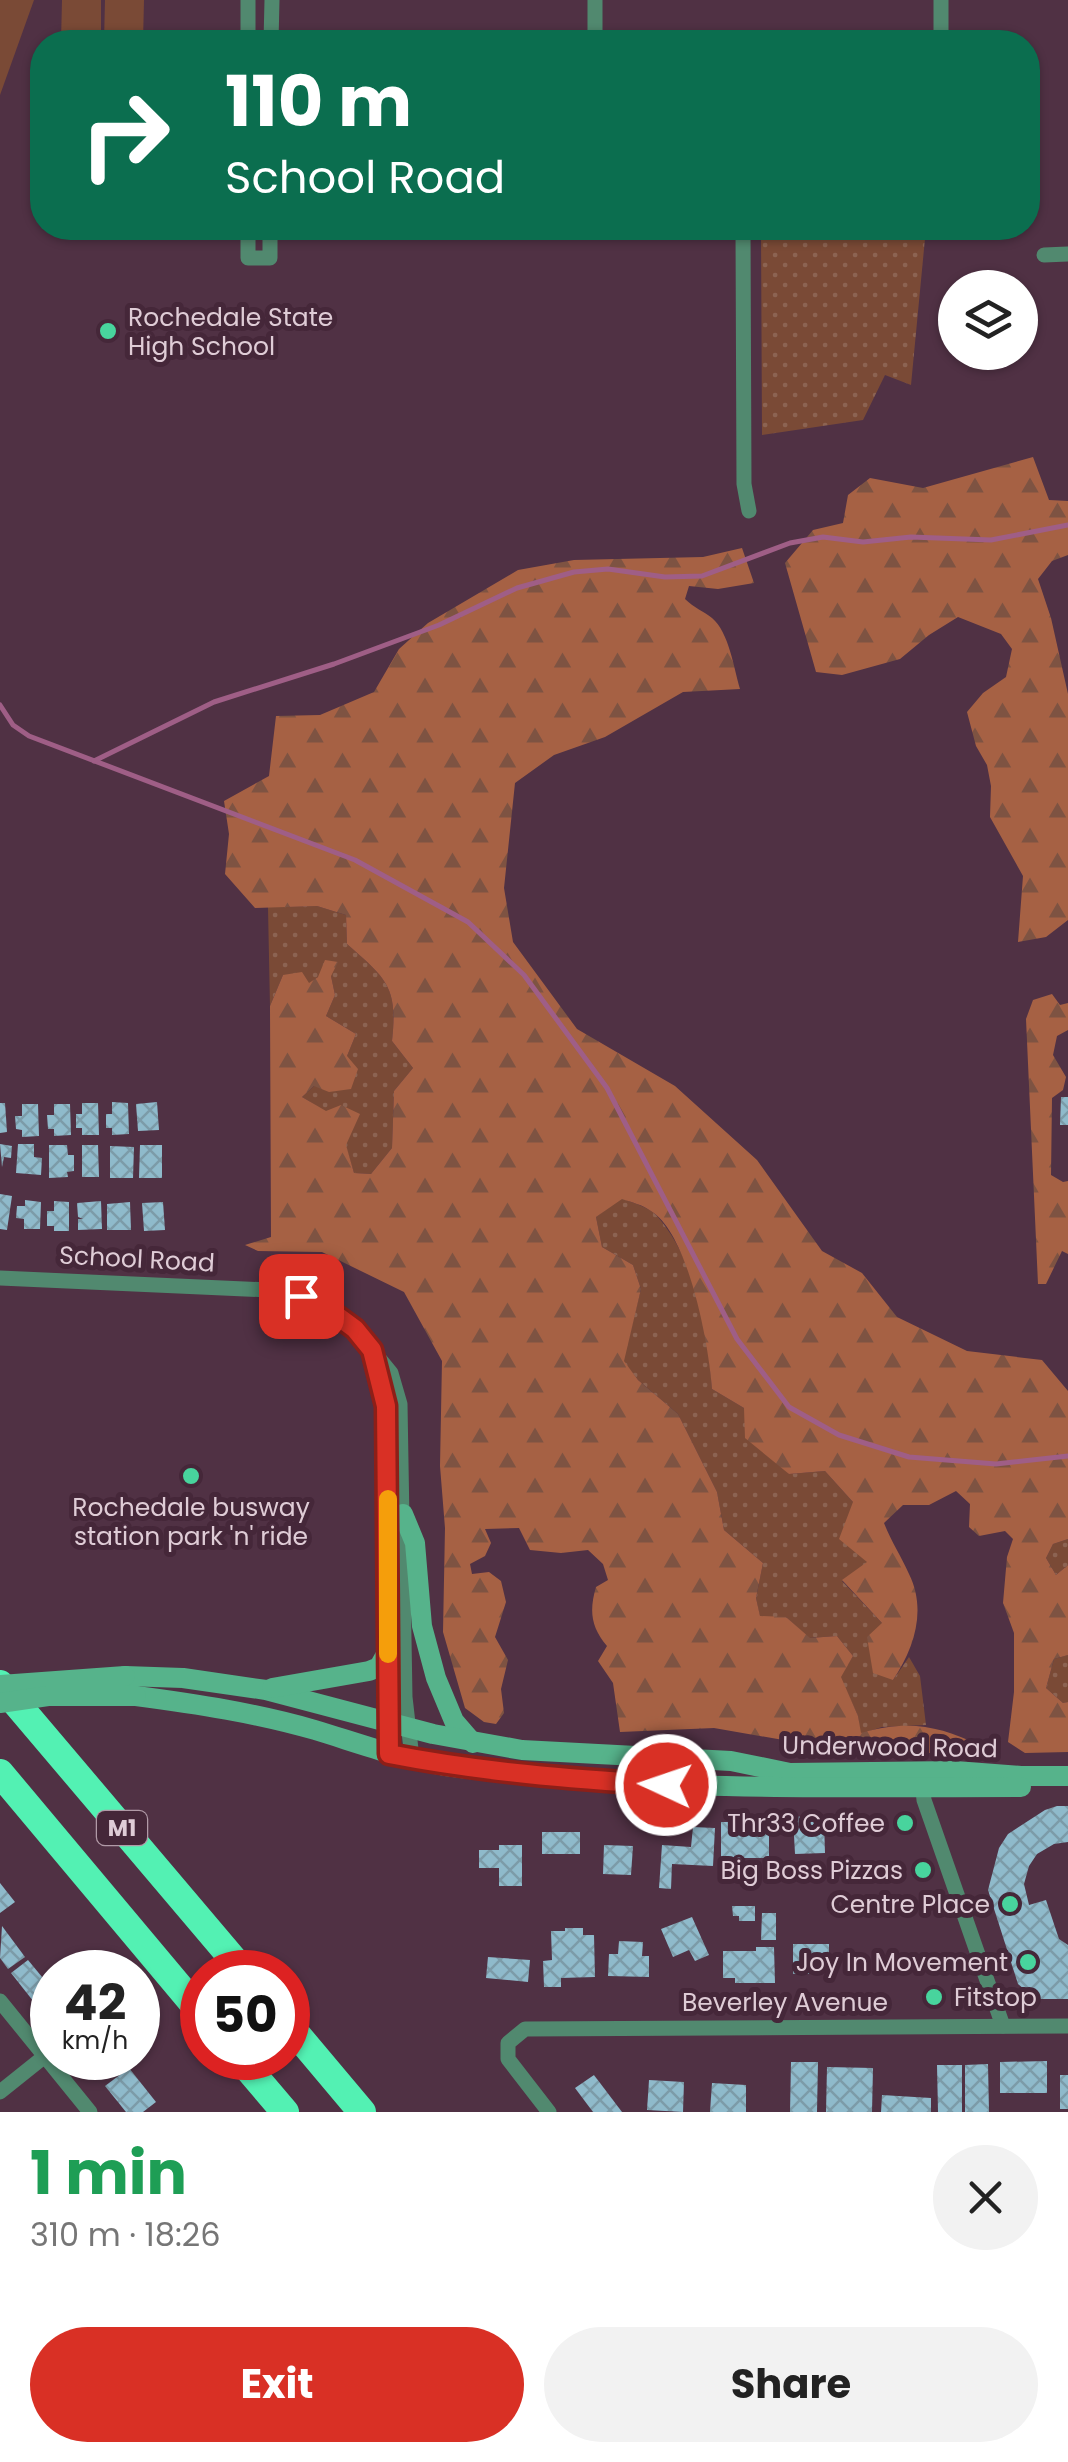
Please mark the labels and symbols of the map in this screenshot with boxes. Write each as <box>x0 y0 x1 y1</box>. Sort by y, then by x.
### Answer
place label: Rochedale State High School <box>128 300 333 364</box>
marker: Rochedale State High School <box>97 320 119 342</box>
street label: School Road <box>58 1237 216 1281</box>
pin <box>259 1254 344 1339</box>
marker: Rochedale busway station park 'n' ride <box>180 1465 202 1487</box>
place label: Rochedale busway station park 'n' ride <box>72 1490 310 1554</box>
street label: Underwood Road <box>782 1728 998 1766</box>
position arrow <box>614 1733 718 1837</box>
place label: Thr33 Coffee <box>727 1806 885 1841</box>
road number: M1 <box>97 1811 147 1845</box>
marker: Thr33 Coffee <box>894 1812 916 1834</box>
place label: Big Boss Pizzas <box>721 1853 903 1888</box>
marker: Big Boss Pizzas <box>912 1859 934 1881</box>
place label: Centre Place <box>830 1887 990 1922</box>
marker: Centre Place <box>999 1893 1021 1915</box>
place label: Joy In Movement <box>796 1945 1008 1980</box>
speed limit sign: 50 <box>180 1950 310 2080</box>
marker: Joy In Movement <box>1017 1951 1039 1973</box>
place label: Fitstop <box>954 1980 1037 2015</box>
street label: Beverley Avenue <box>682 1985 888 2020</box>
marker: Fitstop <box>923 1986 945 2008</box>

